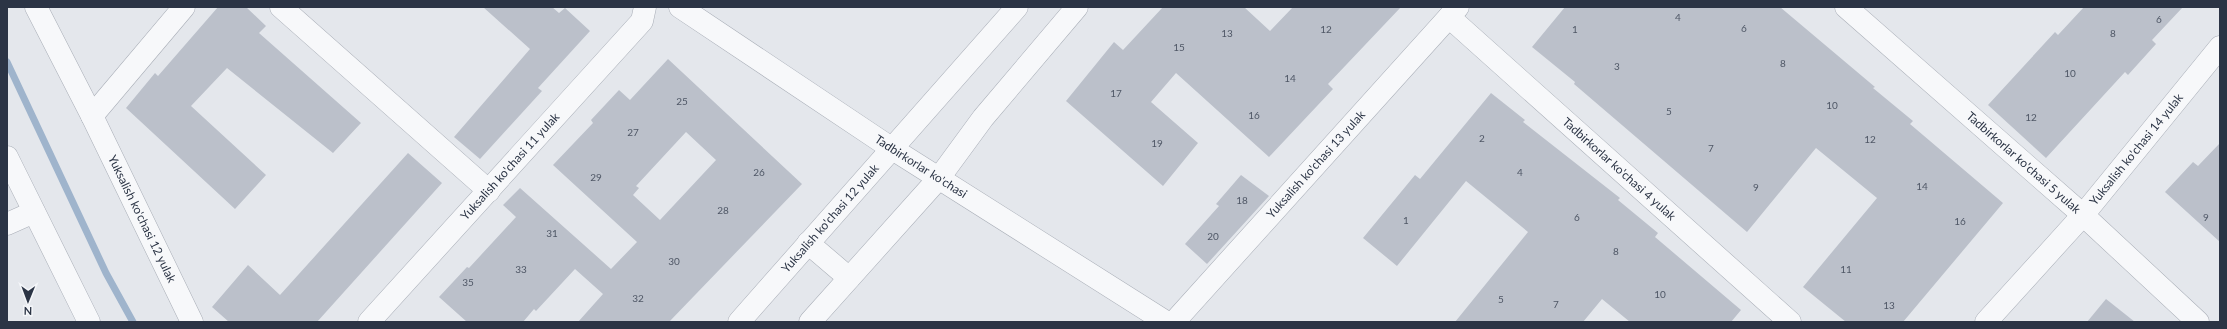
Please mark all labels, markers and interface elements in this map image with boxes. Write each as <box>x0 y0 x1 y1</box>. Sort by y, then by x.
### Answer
house number: 4 <box>1675 11 1681 23</box>
house number: 6 <box>2156 13 2162 25</box>
house number: 6 <box>1741 22 1747 34</box>
house number: 12 <box>1320 23 1332 35</box>
house number: 1 <box>1572 23 1578 35</box>
house number: 13 <box>1221 27 1233 39</box>
house number: 8 <box>2110 27 2116 39</box>
house number: 15 <box>1173 41 1185 53</box>
house number: 8 <box>1780 57 1786 69</box>
house number: 3 <box>1614 60 1620 72</box>
house number: 10 <box>2064 67 2076 79</box>
house number: 14 <box>1284 72 1296 84</box>
house number: 17 <box>1110 87 1122 99</box>
street label: Yuksalish ko'chasi 14 yulak <box>2086 90 2187 208</box>
house number: 25 <box>676 95 688 107</box>
house number: 10 <box>1826 99 1838 111</box>
house number: 5 <box>1666 105 1672 117</box>
street label: Yuksalish ko'chasi 13 yulak <box>1263 107 1369 221</box>
street label: Tadbirkorlar ko'chasi 5 yulak <box>1963 108 2085 217</box>
street label: Yuksalish ko'chasi 11 yulak <box>457 109 563 223</box>
house number: 16 <box>1248 109 1260 121</box>
house number: 12 <box>2025 111 2037 123</box>
street label: Tadbirkorlar ko'chasi 4 yulak <box>1559 114 1680 224</box>
house number: 27 <box>627 126 639 138</box>
street label: Tadbirkorlar ko'chasi <box>872 131 970 201</box>
house number: 2 <box>1479 132 1485 144</box>
house number: 12 <box>1864 133 1876 145</box>
house number: 19 <box>1151 137 1163 149</box>
house number: 7 <box>1708 142 1714 154</box>
street label: Yuksalish ko'chasi 12 yulak <box>105 152 180 286</box>
street label: Yuksalish ko'chasi 12 yulak <box>778 160 882 276</box>
house number: 26 <box>753 166 765 178</box>
house number: 4 <box>1517 166 1523 178</box>
house number: 29 <box>590 171 602 183</box>
house number: 14 <box>1916 180 1928 192</box>
house number: 9 <box>1753 181 1759 193</box>
house number: 18 <box>1236 194 1248 206</box>
house number: 28 <box>717 204 729 216</box>
house number: 6 <box>1574 211 1580 223</box>
house number: 9 <box>2203 211 2209 223</box>
house number: 1 <box>1403 214 1409 226</box>
house number: 16 <box>1954 215 1966 227</box>
house number: 31 <box>546 227 558 239</box>
house number: 20 <box>1207 230 1219 242</box>
house number: 8 <box>1613 245 1619 257</box>
house number: 30 <box>668 255 680 267</box>
house number: 33 <box>515 263 527 275</box>
house number: 11 <box>1840 263 1852 275</box>
house number: 35 <box>462 276 474 288</box>
north arrow <box>8 281 48 321</box>
house number: 10 <box>1654 288 1666 300</box>
house number: 32 <box>632 292 644 304</box>
house number: 5 <box>1498 293 1504 305</box>
house number: 7 <box>1553 298 1559 310</box>
house number: 13 <box>1883 299 1895 311</box>
text: N <box>23 305 32 318</box>

